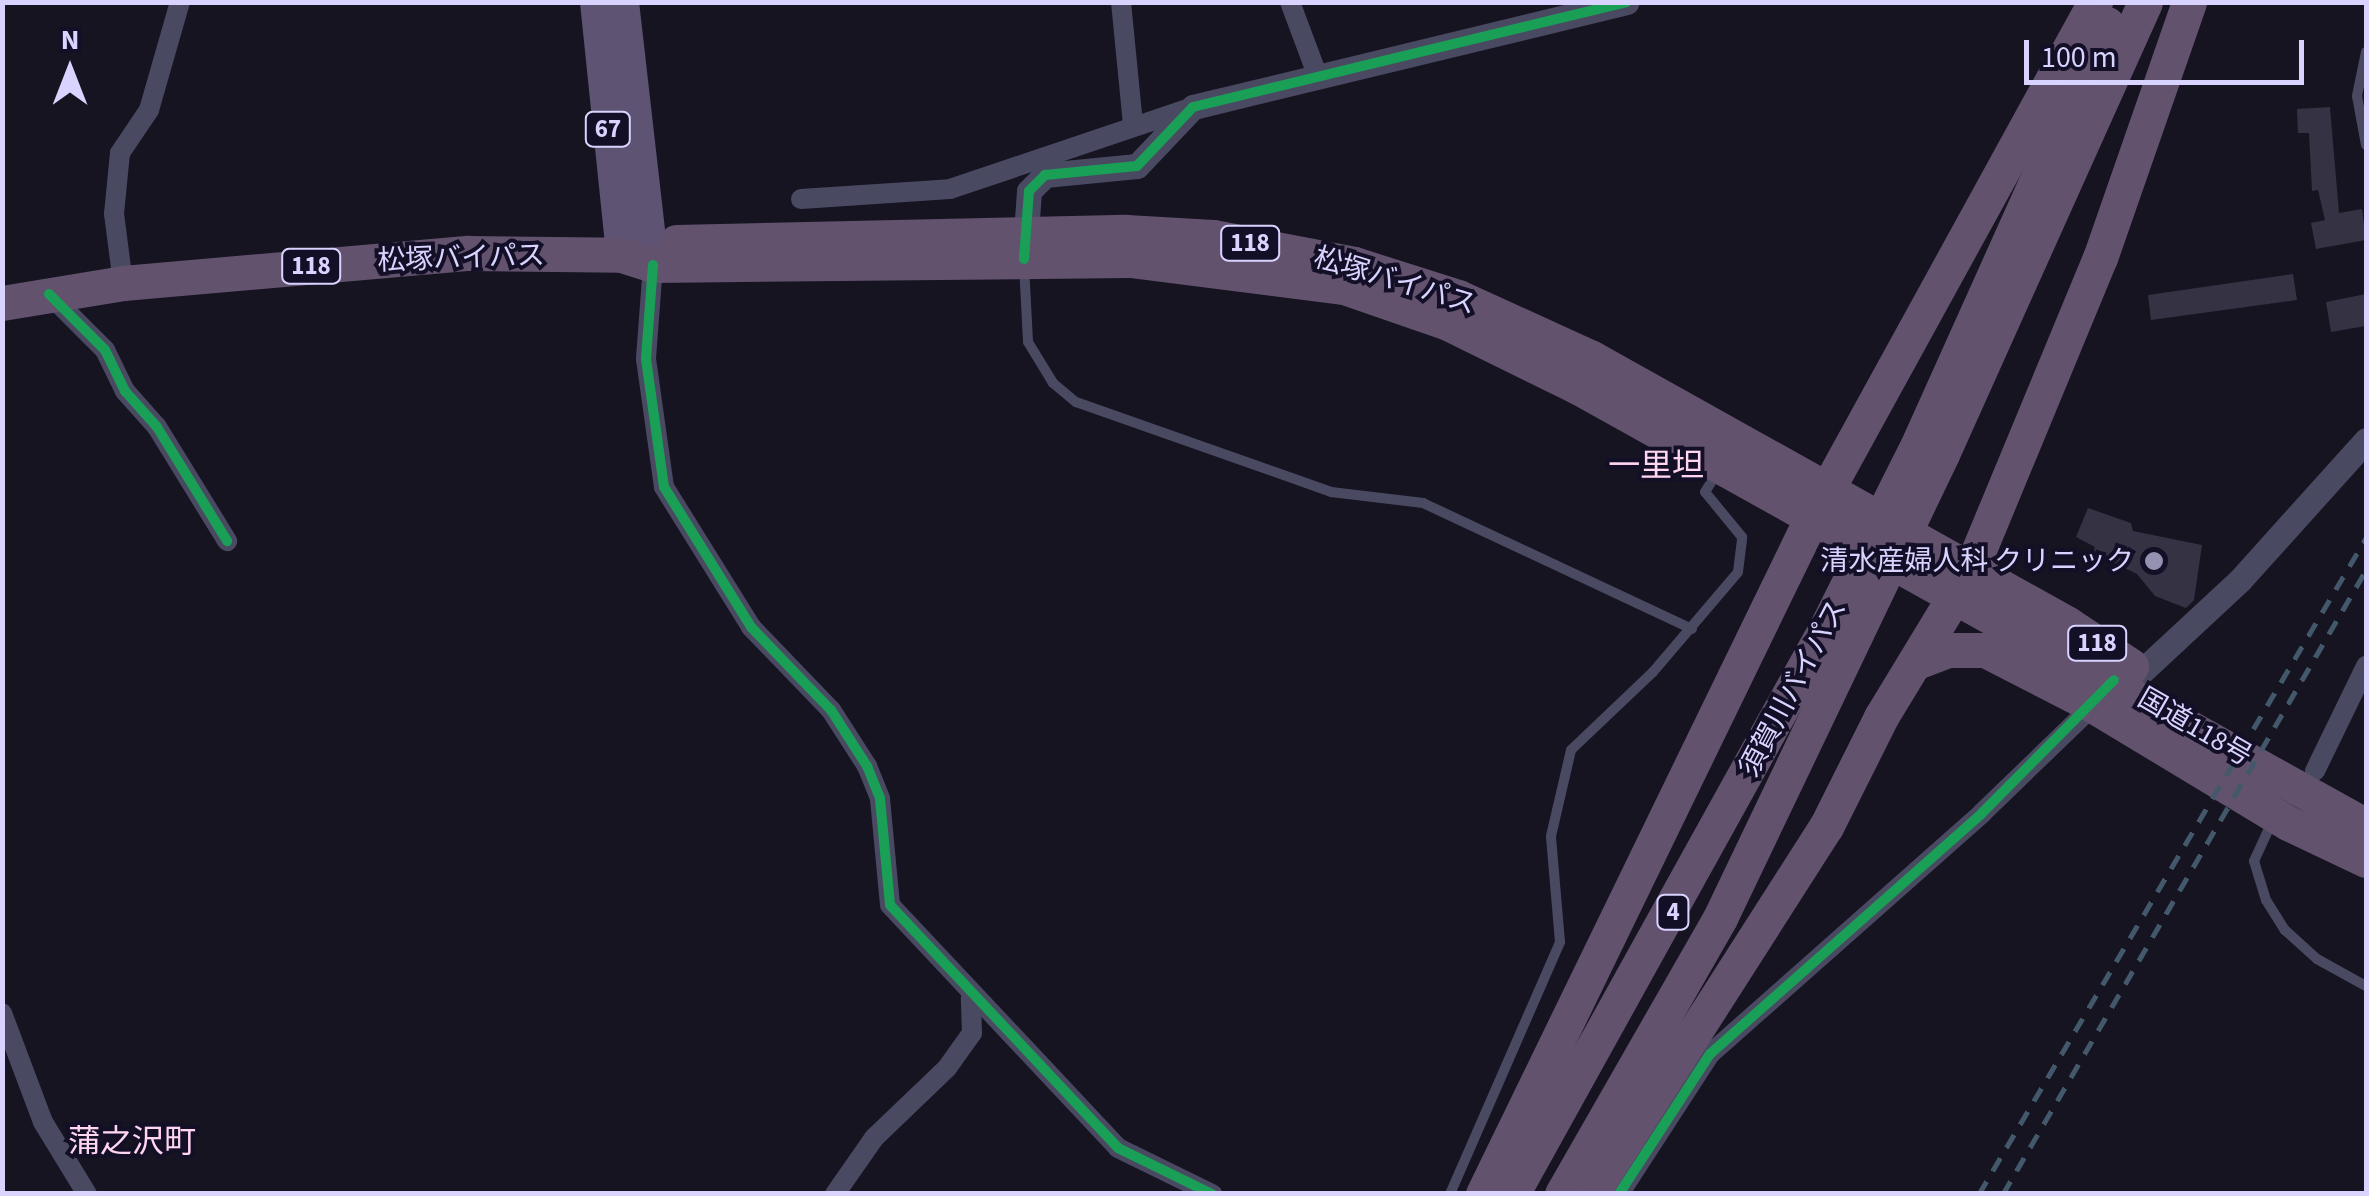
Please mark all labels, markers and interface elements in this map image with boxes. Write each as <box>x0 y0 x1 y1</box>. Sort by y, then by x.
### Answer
north arrow <box>20 20 120 120</box>
text: N <box>61 20 79 60</box>
scale bar <box>2029 20 2309 82</box>
text: 100 m <box>2041 36 2117 79</box>
road number: 67 <box>583 109 633 149</box>
road number: 118 <box>1220 223 1280 263</box>
street label: 松塚バイパス <box>376 238 546 278</box>
street label: 松塚バイパス <box>1310 240 1480 322</box>
road number: 118 <box>281 246 341 286</box>
district label: 一里坦 <box>1608 447 1704 485</box>
place label: 清水産婦人科 クリニック <box>1820 544 2134 578</box>
marker: 清水産婦人科 クリニック <box>2143 550 2165 572</box>
street label: 須賀川バイパス <box>1732 594 1854 782</box>
road number: 118 <box>2067 623 2127 663</box>
street label: 国道118号 <box>2132 681 2258 773</box>
road number: 4 <box>1656 892 1690 932</box>
district label: 蒲之沢町 <box>68 1123 196 1161</box>

